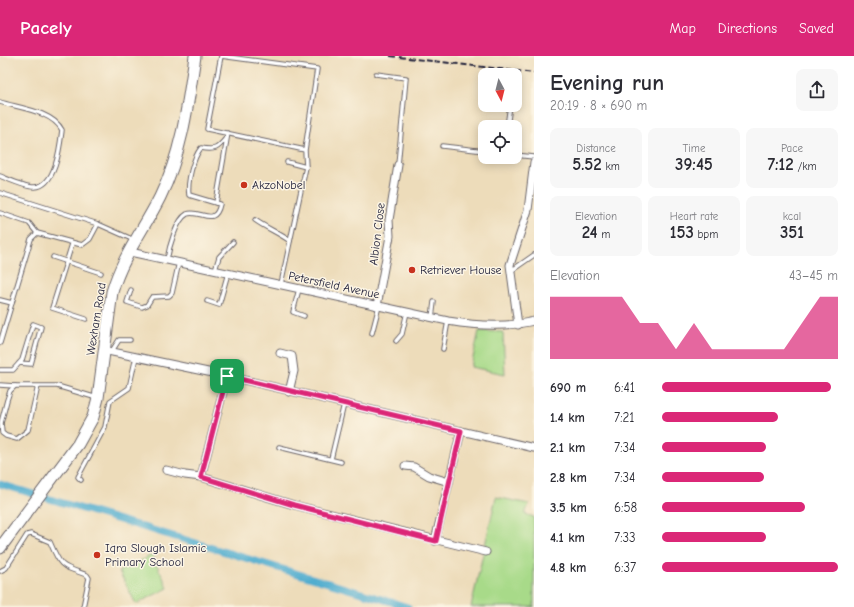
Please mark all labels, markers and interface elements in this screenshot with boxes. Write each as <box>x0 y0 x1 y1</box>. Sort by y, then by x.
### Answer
text: Pacely <box>20 17 72 39</box>
text: Map <box>669 20 696 37</box>
text: Directions <box>718 20 777 37</box>
text: Saved <box>799 20 834 37</box>
north arrow <box>478 68 522 112</box>
map controls <box>478 68 522 164</box>
button: share <box>796 69 838 111</box>
text: Evening run <box>550 70 664 96</box>
text: 20:19 · 8 × 690 m <box>550 98 647 113</box>
button: locate <box>478 120 522 164</box>
text: Distance <box>576 142 616 155</box>
text: Time <box>683 142 705 155</box>
text: Pace <box>781 142 803 155</box>
text: 5.52 <box>572 155 602 174</box>
text: 39:45 <box>675 155 713 174</box>
text: 7:12 <box>767 155 794 174</box>
text: km <box>602 160 620 173</box>
text: /km <box>794 160 817 173</box>
place label: AkzoNobel <box>252 178 305 192</box>
marker: AkzoNobel <box>239 180 249 190</box>
street label: Albion Close <box>366 202 388 266</box>
text: Elevation <box>575 210 617 223</box>
text: Heart rate <box>670 210 718 223</box>
text: kcal <box>783 210 801 223</box>
text: 24 <box>582 223 598 242</box>
text: 153 <box>670 223 694 242</box>
text: 351 <box>780 223 804 242</box>
text: m <box>598 228 610 241</box>
text: bpm <box>694 228 718 241</box>
place label: Retriever House <box>420 263 502 277</box>
marker: Retriever House <box>407 265 417 275</box>
text: Elevation <box>550 268 600 283</box>
text: 43–45 m <box>789 268 838 283</box>
street label: Petersfield Avenue <box>287 269 381 301</box>
street label: Wexham Road <box>83 281 109 357</box>
pin <box>210 359 244 393</box>
icon: arrive <box>216 365 238 387</box>
text: 690 m <box>550 380 586 395</box>
text: 6:41 <box>614 380 635 395</box>
text: 1.4 km <box>550 410 585 425</box>
text: 7:21 <box>614 410 634 425</box>
text: 2.1 km <box>550 440 585 455</box>
text: 7:34 <box>614 440 635 455</box>
text: 2.8 km <box>550 470 587 485</box>
text: 7:34 <box>614 470 635 485</box>
text: 3.5 km <box>550 500 587 515</box>
text: 6:58 <box>614 500 637 515</box>
text: 4.1 km <box>550 530 585 545</box>
text: 7:33 <box>614 530 636 545</box>
place label: Iqra Slough Islamic Primary School <box>105 541 206 569</box>
marker: Iqra Slough Islamic Primary School <box>92 550 102 560</box>
text: 4.8 km <box>550 560 586 575</box>
text: 6:37 <box>614 560 636 575</box>

